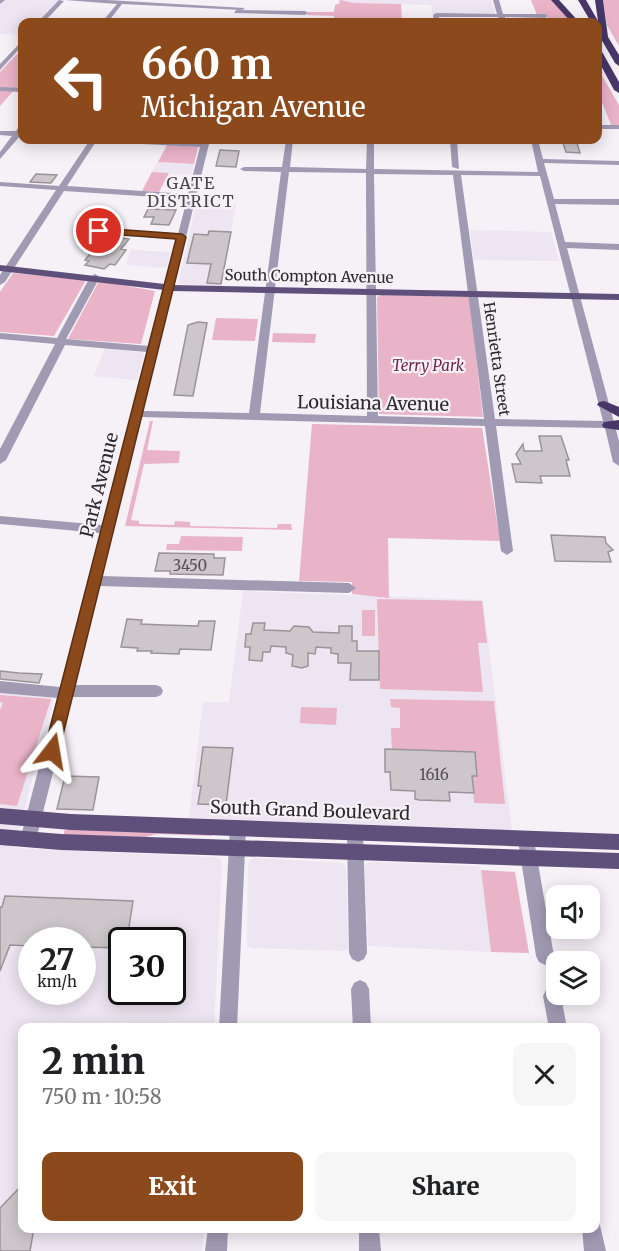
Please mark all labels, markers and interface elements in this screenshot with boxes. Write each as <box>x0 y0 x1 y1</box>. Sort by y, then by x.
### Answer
text: 660 m <box>141 38 272 90</box>
icon: left <box>42 42 120 120</box>
text: Michigan Avenue <box>141 90 366 124</box>
district label: GATE DISTRICT <box>147 173 235 211</box>
pin <box>73 205 124 256</box>
icon: arrive <box>82 214 115 247</box>
street label: South Compton Avenue <box>224 265 394 287</box>
street label: Henrietta Street <box>480 301 514 418</box>
park label: Terry Park <box>392 356 465 375</box>
street label: Louisiana Avenue <box>297 390 449 416</box>
street label: Park Avenue <box>75 430 123 540</box>
house number: 3450 <box>173 556 207 575</box>
position arrow <box>20 719 84 783</box>
house number: 1616 <box>419 765 449 784</box>
street label: South Grand Boulevard <box>209 795 411 825</box>
map controls <box>546 885 600 1005</box>
button: sound <box>546 885 600 939</box>
speed limit sign: 30 <box>108 927 186 1005</box>
text: 27 <box>40 940 74 978</box>
button: layers <box>546 951 600 1005</box>
text: km/h <box>37 972 77 991</box>
text: 2 min <box>42 1039 145 1084</box>
button: close <box>513 1043 576 1106</box>
text: 750 m · 10:58 <box>42 1084 162 1109</box>
button: Exit <box>42 1152 303 1221</box>
button: Share <box>315 1152 576 1221</box>

